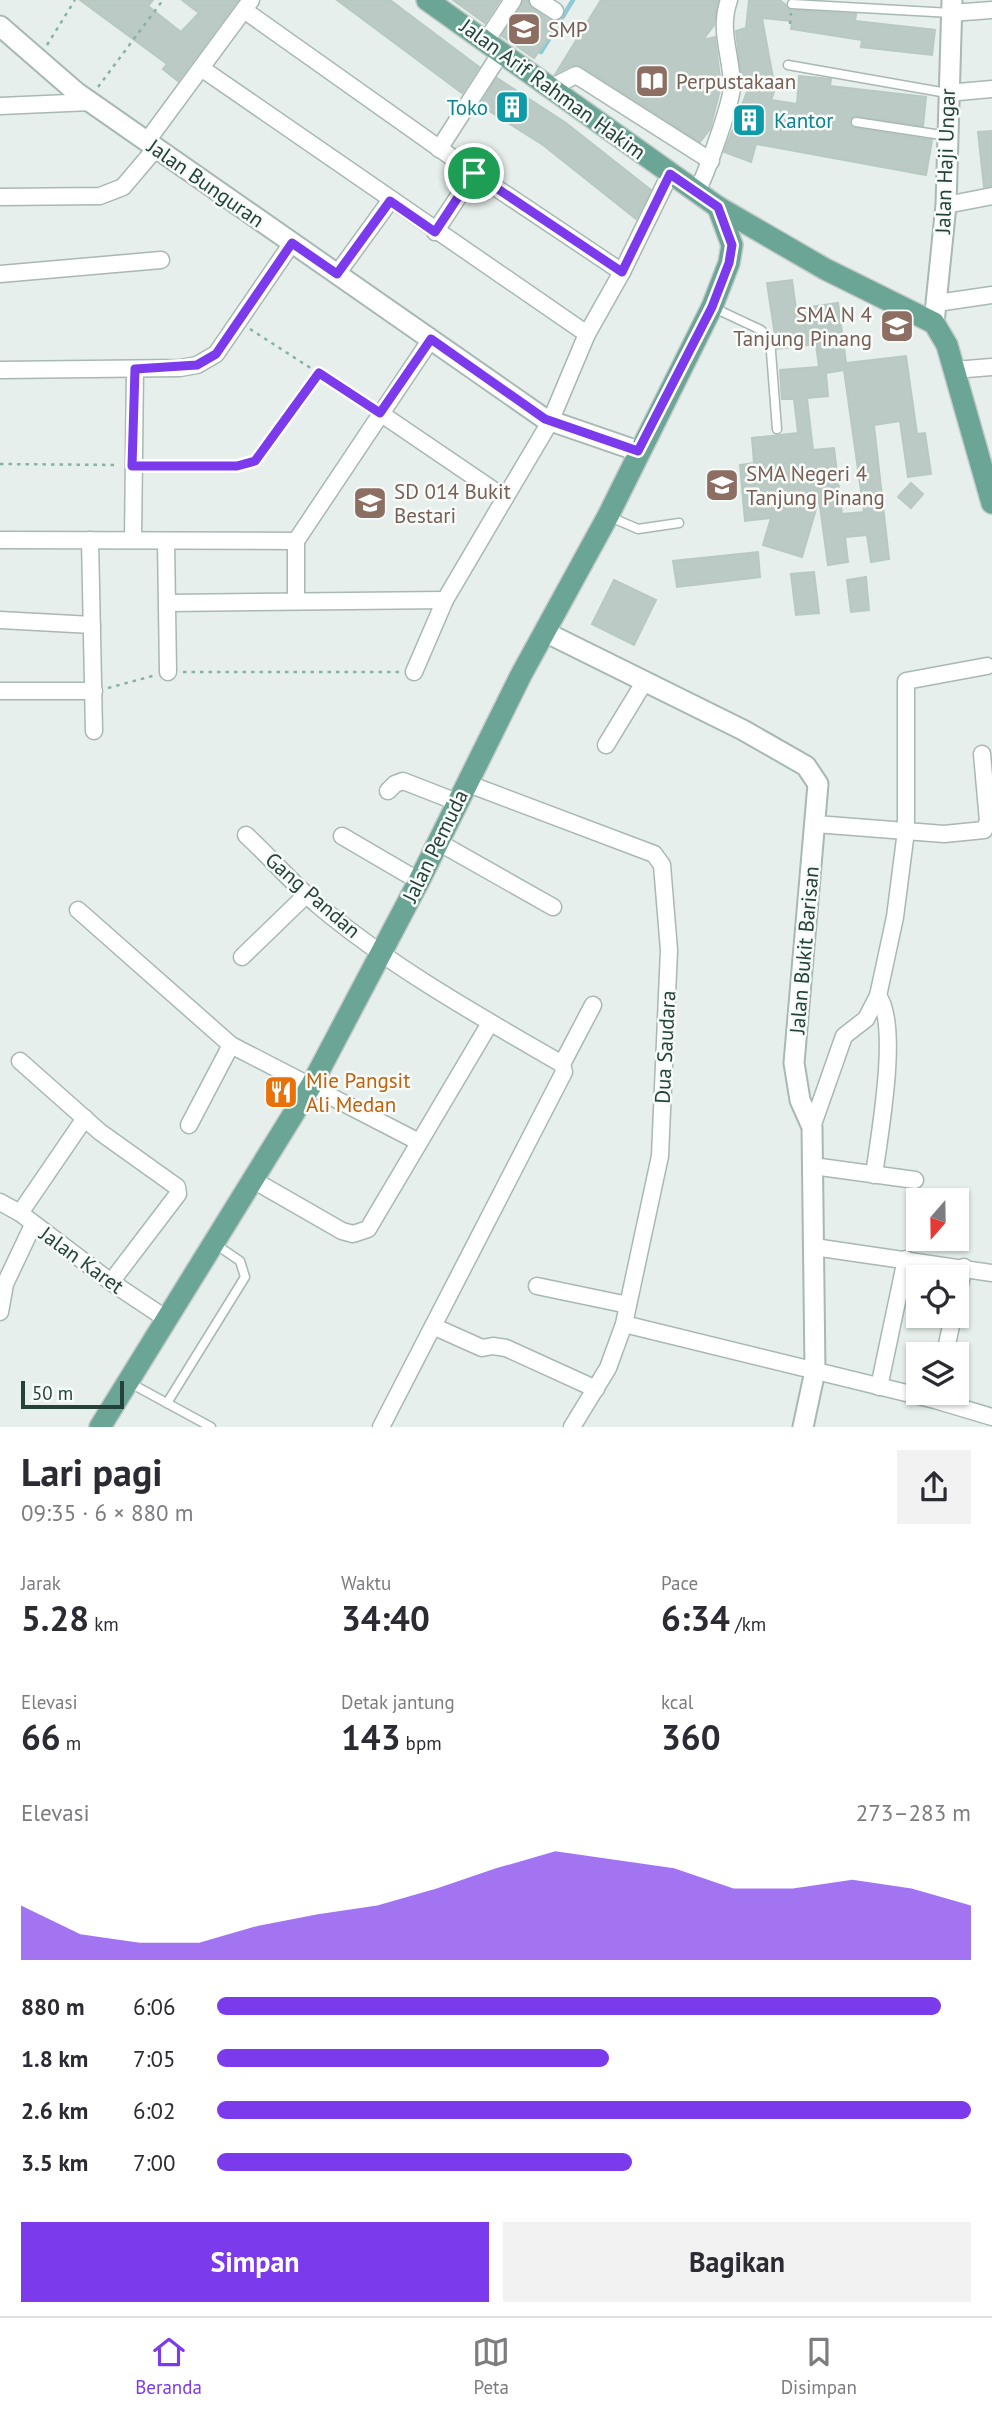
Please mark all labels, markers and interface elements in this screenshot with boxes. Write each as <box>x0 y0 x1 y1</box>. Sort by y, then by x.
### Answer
school or university icon: SMP <box>505 10 543 48</box>
street label: Jalan Arif Rahman Hakim <box>454 12 651 165</box>
place label: SMP <box>548 16 588 43</box>
library icon: Perpustakaan <box>633 62 671 100</box>
place label: Perpustakaan <box>676 68 796 95</box>
building icon: Toko <box>493 88 531 126</box>
street label: Jalan Haji Ungar <box>929 88 961 235</box>
place label: Toko <box>447 94 488 121</box>
building icon: Kantor <box>730 101 768 139</box>
place label: Kantor <box>774 107 833 134</box>
street label: Jalan Bunguran <box>141 132 270 233</box>
pin <box>444 143 504 203</box>
icon: arrive <box>455 154 493 192</box>
place label: SMA N 4 Tanjung Pinang <box>733 301 872 352</box>
school or university icon: SMA N 4 Tanjung Pinang <box>878 307 916 345</box>
place label: SMA Negeri 4 Tanjung Pinang <box>746 460 885 511</box>
school or university icon: SMA Negeri 4 Tanjung Pinang <box>703 466 741 504</box>
place label: SD 014 Bukit Bestari <box>394 478 511 529</box>
school or university icon: SD 014 Bukit Bestari <box>351 484 389 522</box>
street label: Jalan Pemuda <box>396 785 474 908</box>
street label: Gang Pandan <box>260 846 366 944</box>
street label: Jalan Bukit Barisan <box>783 865 825 1036</box>
street label: Dua Saudara <box>649 990 681 1104</box>
place label: Mie Pangsit Ali Medan <box>306 1067 410 1118</box>
restaurant icon: Mie Pangsit Ali Medan <box>262 1073 300 1111</box>
north arrow <box>906 1188 970 1251</box>
map controls <box>906 1188 969 1405</box>
street label: Jalan Karet <box>34 1220 129 1300</box>
button: locate <box>906 1265 969 1328</box>
button: layers <box>906 1342 969 1405</box>
scale bar <box>21 1378 124 1410</box>
text: 50 m <box>32 1381 73 1405</box>
text: Lari pagi <box>21 1447 163 1496</box>
button: share <box>897 1450 971 1524</box>
text: 09:35 · 6 × 880 m <box>21 1498 193 1527</box>
text: Jarak <box>21 1571 61 1595</box>
text: Waktu <box>341 1571 391 1595</box>
text: Pace <box>661 1571 698 1595</box>
text: 5.28 <box>21 1595 89 1641</box>
text: 34:40 <box>341 1595 430 1641</box>
text: 6:34 <box>661 1595 730 1641</box>
text: km <box>89 1612 119 1636</box>
text: /km <box>730 1612 766 1636</box>
text: Elevasi <box>21 1690 78 1714</box>
text: Detak jantung <box>341 1690 455 1714</box>
text: kcal <box>661 1690 693 1714</box>
text: 66 <box>21 1714 61 1760</box>
text: 143 <box>341 1714 401 1760</box>
text: 360 <box>661 1714 721 1760</box>
text: m <box>61 1731 81 1755</box>
text: bpm <box>401 1731 442 1755</box>
text: Elevasi <box>21 1798 90 1827</box>
text: 273–283 m <box>856 1798 971 1827</box>
text: 880 m <box>21 1992 84 2021</box>
text: 6:06 <box>133 1992 176 2021</box>
text: 1.8 km <box>21 2044 88 2073</box>
text: 7:05 <box>133 2044 176 2073</box>
text: 2.6 km <box>21 2096 88 2125</box>
text: 6:02 <box>133 2096 176 2125</box>
text: 3.5 km <box>21 2148 88 2177</box>
text: 7:00 <box>133 2148 176 2177</box>
button: Simpan <box>21 2222 489 2302</box>
button: Bagikan <box>503 2222 971 2302</box>
tab: Beranda <box>135 2333 202 2399</box>
tab: Peta <box>472 2333 510 2399</box>
tab: Disimpan <box>781 2333 857 2399</box>

